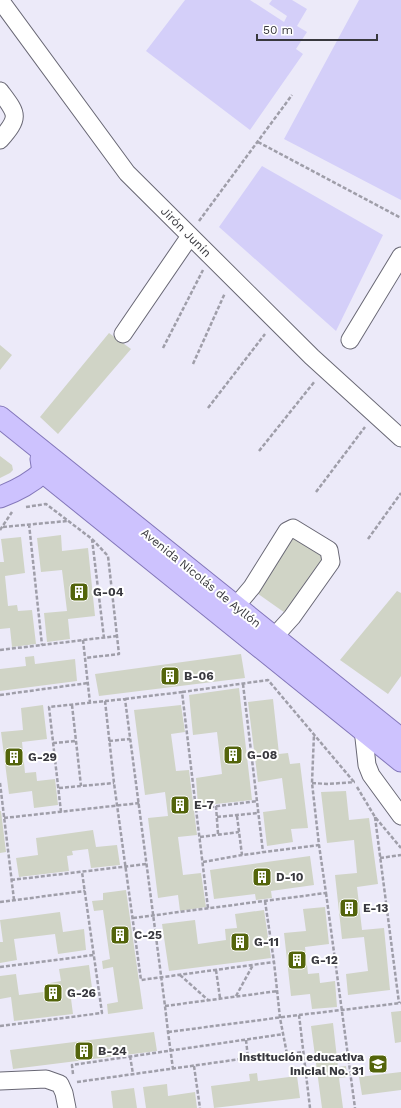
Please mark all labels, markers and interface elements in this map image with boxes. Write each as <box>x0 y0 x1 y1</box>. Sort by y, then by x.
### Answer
scale bar <box>257 16 377 42</box>
text: 50 m <box>263 23 293 37</box>
street label: Jirón Junín <box>158 204 214 260</box>
street label: Avenida Nicolás de Ayllón <box>138 525 264 631</box>
building icon: G-04 <box>68 581 90 603</box>
place label: G-04 <box>93 585 124 599</box>
building icon: B-06 <box>159 665 181 687</box>
place label: B-06 <box>184 669 214 683</box>
building icon: G-08 <box>222 744 244 766</box>
building icon: G-29 <box>3 746 25 768</box>
place label: G-08 <box>247 748 277 762</box>
place label: G-29 <box>28 750 57 764</box>
building icon: E-7 <box>169 794 191 816</box>
place label: E-7 <box>194 798 214 812</box>
building icon: D-10 <box>251 866 273 888</box>
place label: D-10 <box>276 870 304 884</box>
building icon: E-13 <box>338 897 360 919</box>
place label: E-13 <box>363 901 388 915</box>
building icon: C-25 <box>109 924 131 946</box>
place label: C-25 <box>134 928 162 942</box>
building icon: G-11 <box>229 931 251 953</box>
place label: G-11 <box>254 935 279 949</box>
building icon: G-12 <box>286 949 308 971</box>
place label: G-12 <box>311 953 338 967</box>
building icon: G-26 <box>42 982 64 1004</box>
place label: G-26 <box>67 986 96 1000</box>
building icon: B-24 <box>73 1040 95 1062</box>
place label: B-24 <box>98 1044 127 1058</box>
place label: Institución educativa inicial No. 31 <box>239 1050 364 1078</box>
school or university icon: Institución educativa inicial No. 31 <box>367 1053 389 1075</box>

